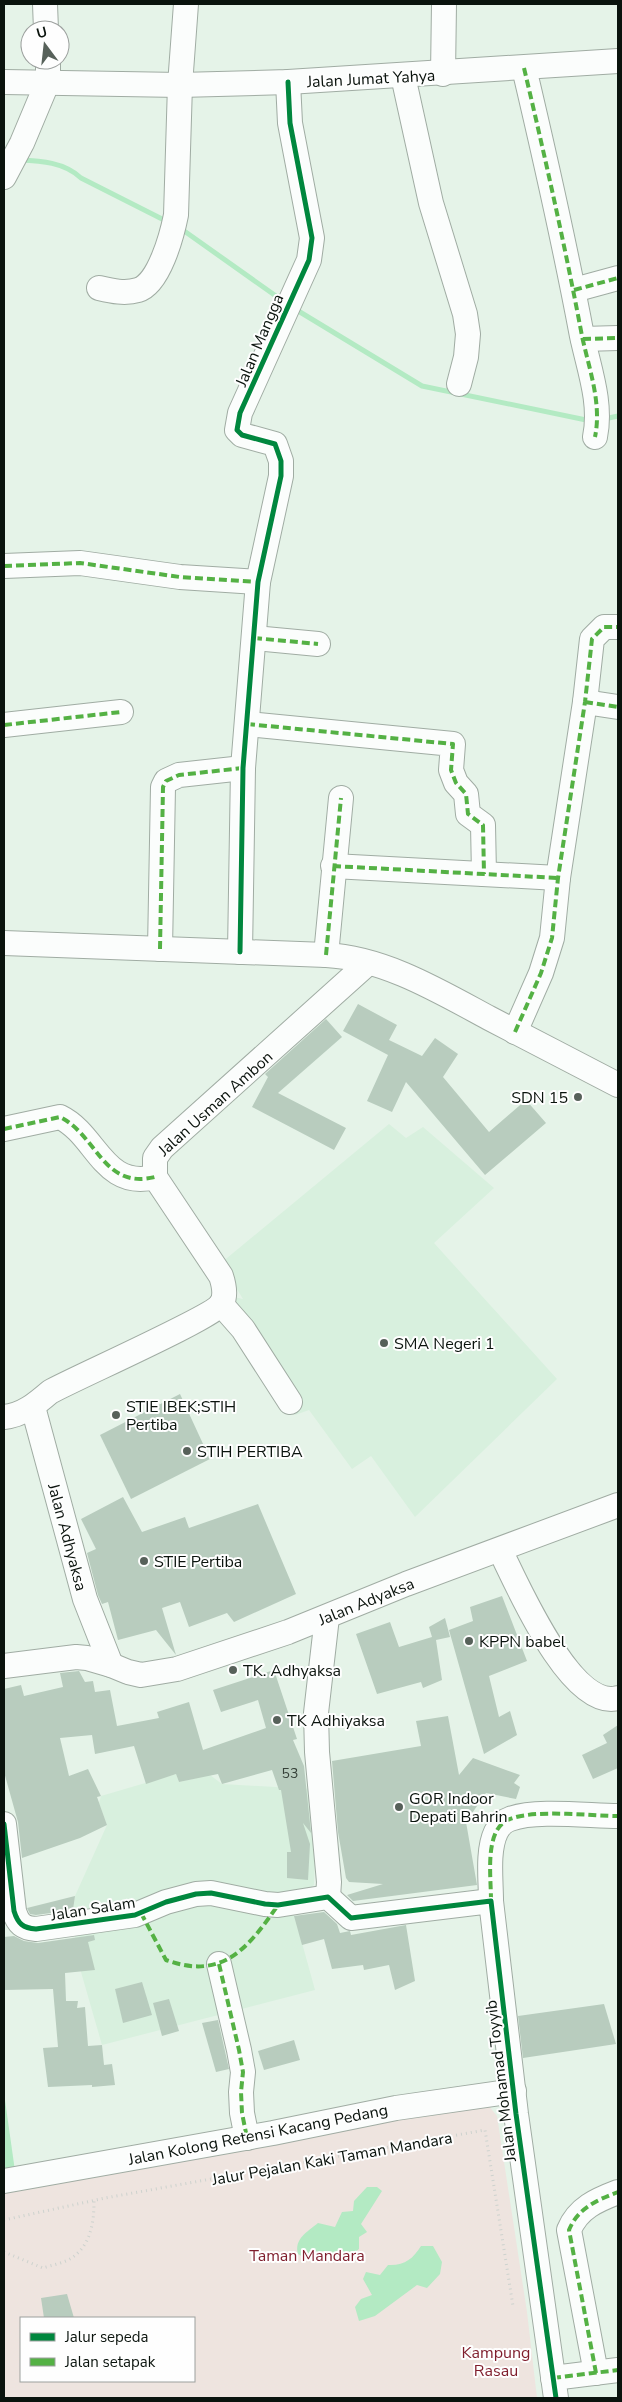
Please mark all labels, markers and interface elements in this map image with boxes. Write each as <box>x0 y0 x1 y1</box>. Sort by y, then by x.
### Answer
north arrow <box>20 20 70 70</box>
text: U <box>34 22 49 43</box>
street label: Jalan Jumat Yahya <box>305 65 436 93</box>
street label: Jalan Mangga <box>230 291 289 391</box>
street label: Jalan Usman Ambon <box>153 1046 278 1162</box>
place label: SDN 15 <box>511 1087 568 1109</box>
marker: SDN 15 <box>572 1091 584 1103</box>
place label: SMA Negeri 1 <box>394 1333 495 1355</box>
marker: SMA Negeri 1 <box>378 1337 390 1349</box>
place label: STIE IBEK;STIH Pertiba <box>126 1396 236 1436</box>
marker: STIE IBEK;STIH Pertiba <box>110 1409 122 1421</box>
place label: STIH PERTIBA <box>197 1441 303 1463</box>
marker: STIH PERTIBA <box>181 1445 193 1457</box>
street label: Jalan Adhyaksa <box>42 1480 92 1594</box>
place label: STIE Pertiba <box>154 1551 242 1573</box>
marker: STIE Pertiba <box>138 1555 150 1567</box>
street label: Jalan Adyaksa <box>314 1573 418 1632</box>
place label: KPPN babel <box>479 1631 566 1653</box>
marker: KPPN babel <box>463 1635 475 1647</box>
place label: TK. Adhyaksa <box>243 1660 341 1682</box>
marker: TK. Adhyaksa <box>227 1664 239 1676</box>
place label: TK Adhiyaksa <box>287 1710 385 1732</box>
marker: TK Adhiyaksa <box>271 1714 283 1726</box>
house number: 53 <box>282 1764 298 1783</box>
place label: GOR Indoor Depati Bahrin <box>409 1788 508 1828</box>
marker: GOR Indoor Depati Bahrin <box>393 1801 405 1813</box>
street label: Jalan Salam <box>48 1891 137 1927</box>
street label: Jalan Mohamad Toyyib <box>480 1999 522 2164</box>
street label: Jalan Kolong Retensi Kacang Pedang <box>126 2099 390 2171</box>
street label: Jalur Pejalan Kaki Taman Mandara <box>209 2127 454 2191</box>
park label: Taman Mandara <box>249 2245 365 2267</box>
legend <box>20 2317 195 2382</box>
text: Jalur sepeda <box>64 2327 149 2347</box>
park label: Kampung Rasau <box>462 2342 530 2382</box>
text: Jalan setapak <box>64 2352 156 2372</box>

